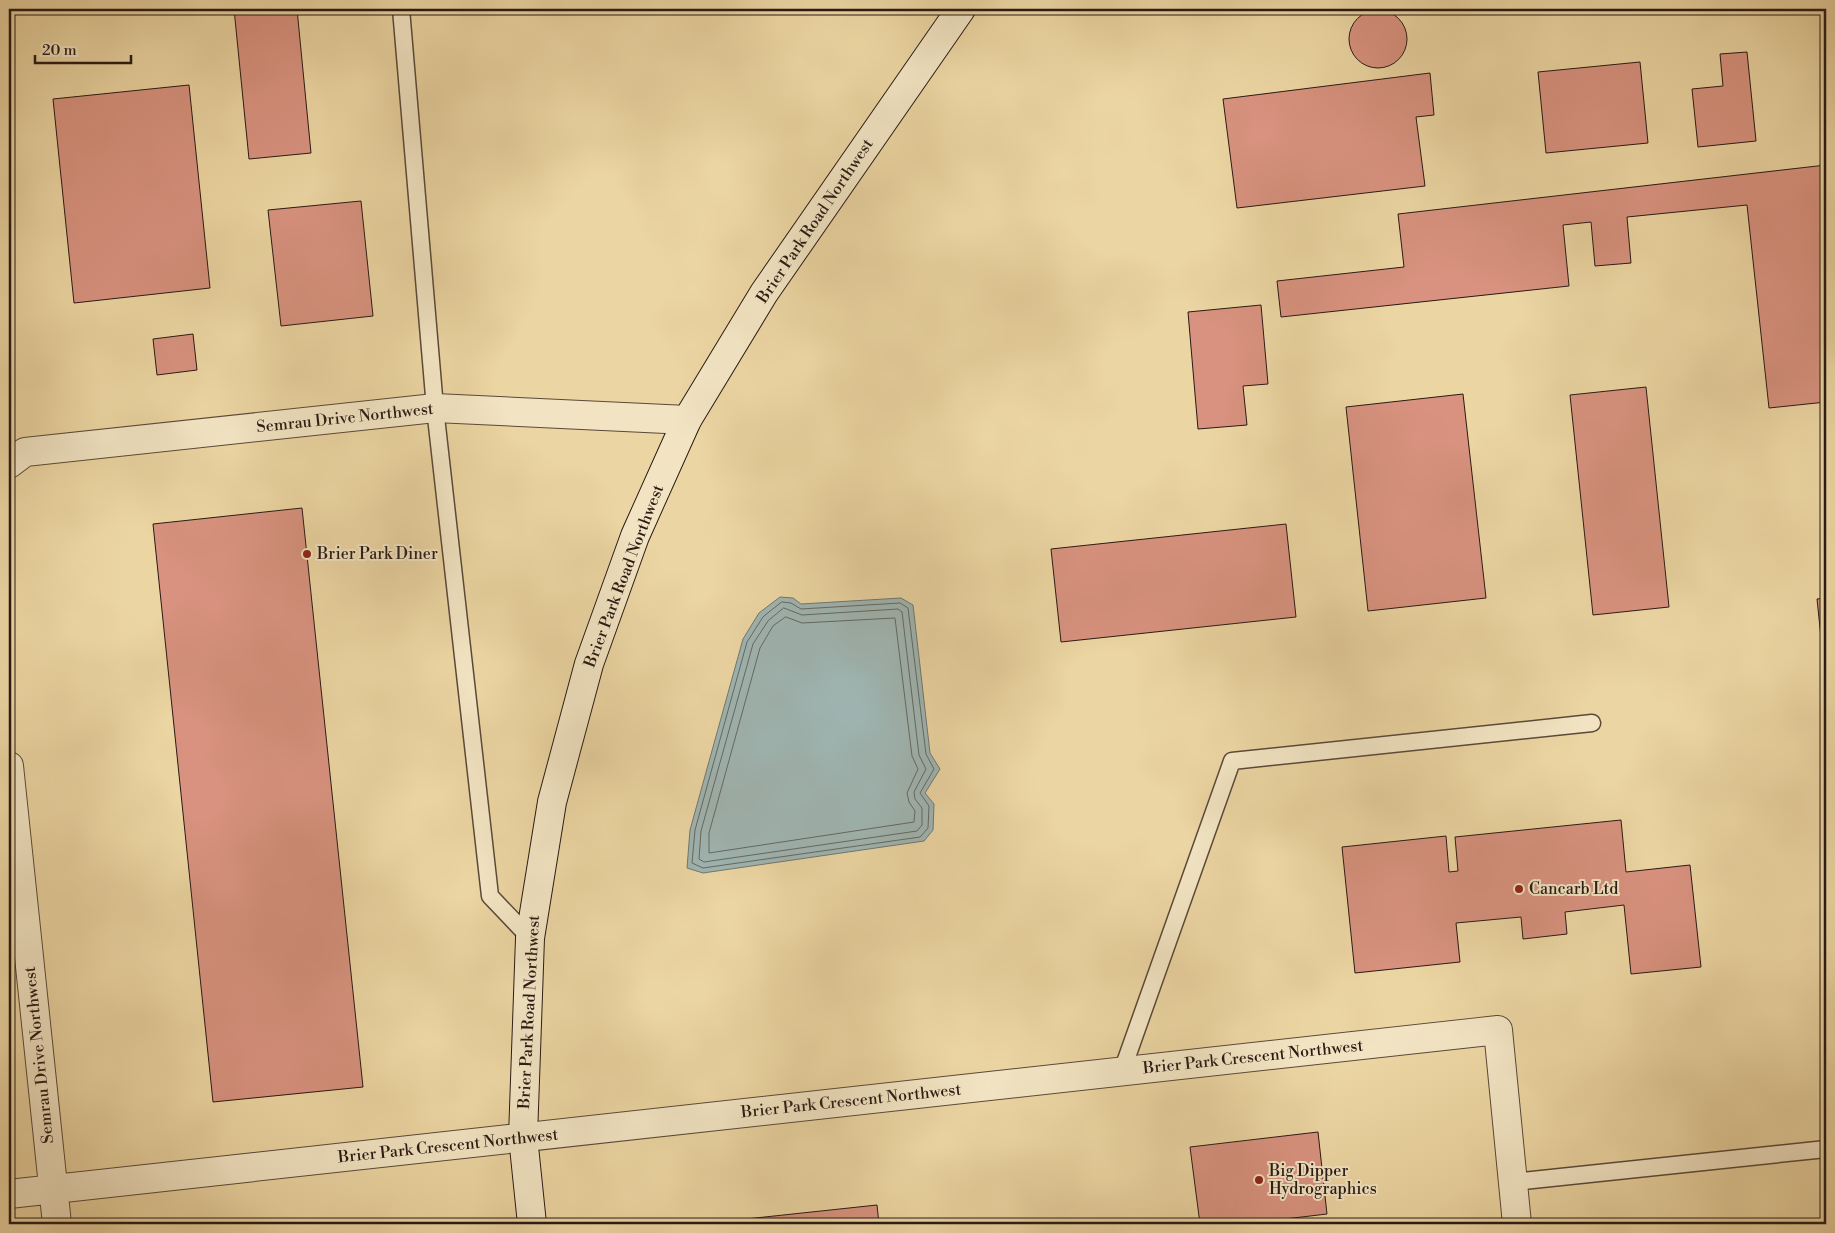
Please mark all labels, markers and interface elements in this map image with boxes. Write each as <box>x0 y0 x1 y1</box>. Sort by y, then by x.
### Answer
scale bar <box>35 32 131 64</box>
text: 20 m <box>42 41 77 60</box>
street label: Brier Park Road Northwest <box>752 135 878 308</box>
street label: Semrau Drive Northwest <box>256 399 435 437</box>
street label: Brier Park Road Northwest <box>580 481 668 671</box>
place label: Brier Park Diner <box>316 544 438 564</box>
marker: Brier Park Diner <box>301 548 313 560</box>
place label: Cancarb Ltd <box>1529 879 1618 899</box>
marker: Cancarb Ltd <box>1513 883 1525 895</box>
street label: Brier Park Road Northwest <box>514 914 544 1110</box>
street label: Semrau Drive Northwest <box>20 965 58 1144</box>
street label: Brier Park Crescent Northwest <box>1141 1035 1364 1079</box>
street label: Brier Park Crescent Northwest <box>739 1079 962 1123</box>
street label: Brier Park Crescent Northwest <box>336 1124 559 1168</box>
place label: Big Dipper Hydrographics <box>1268 1161 1377 1199</box>
marker: Big Dipper Hydrographics <box>1253 1174 1265 1186</box>

